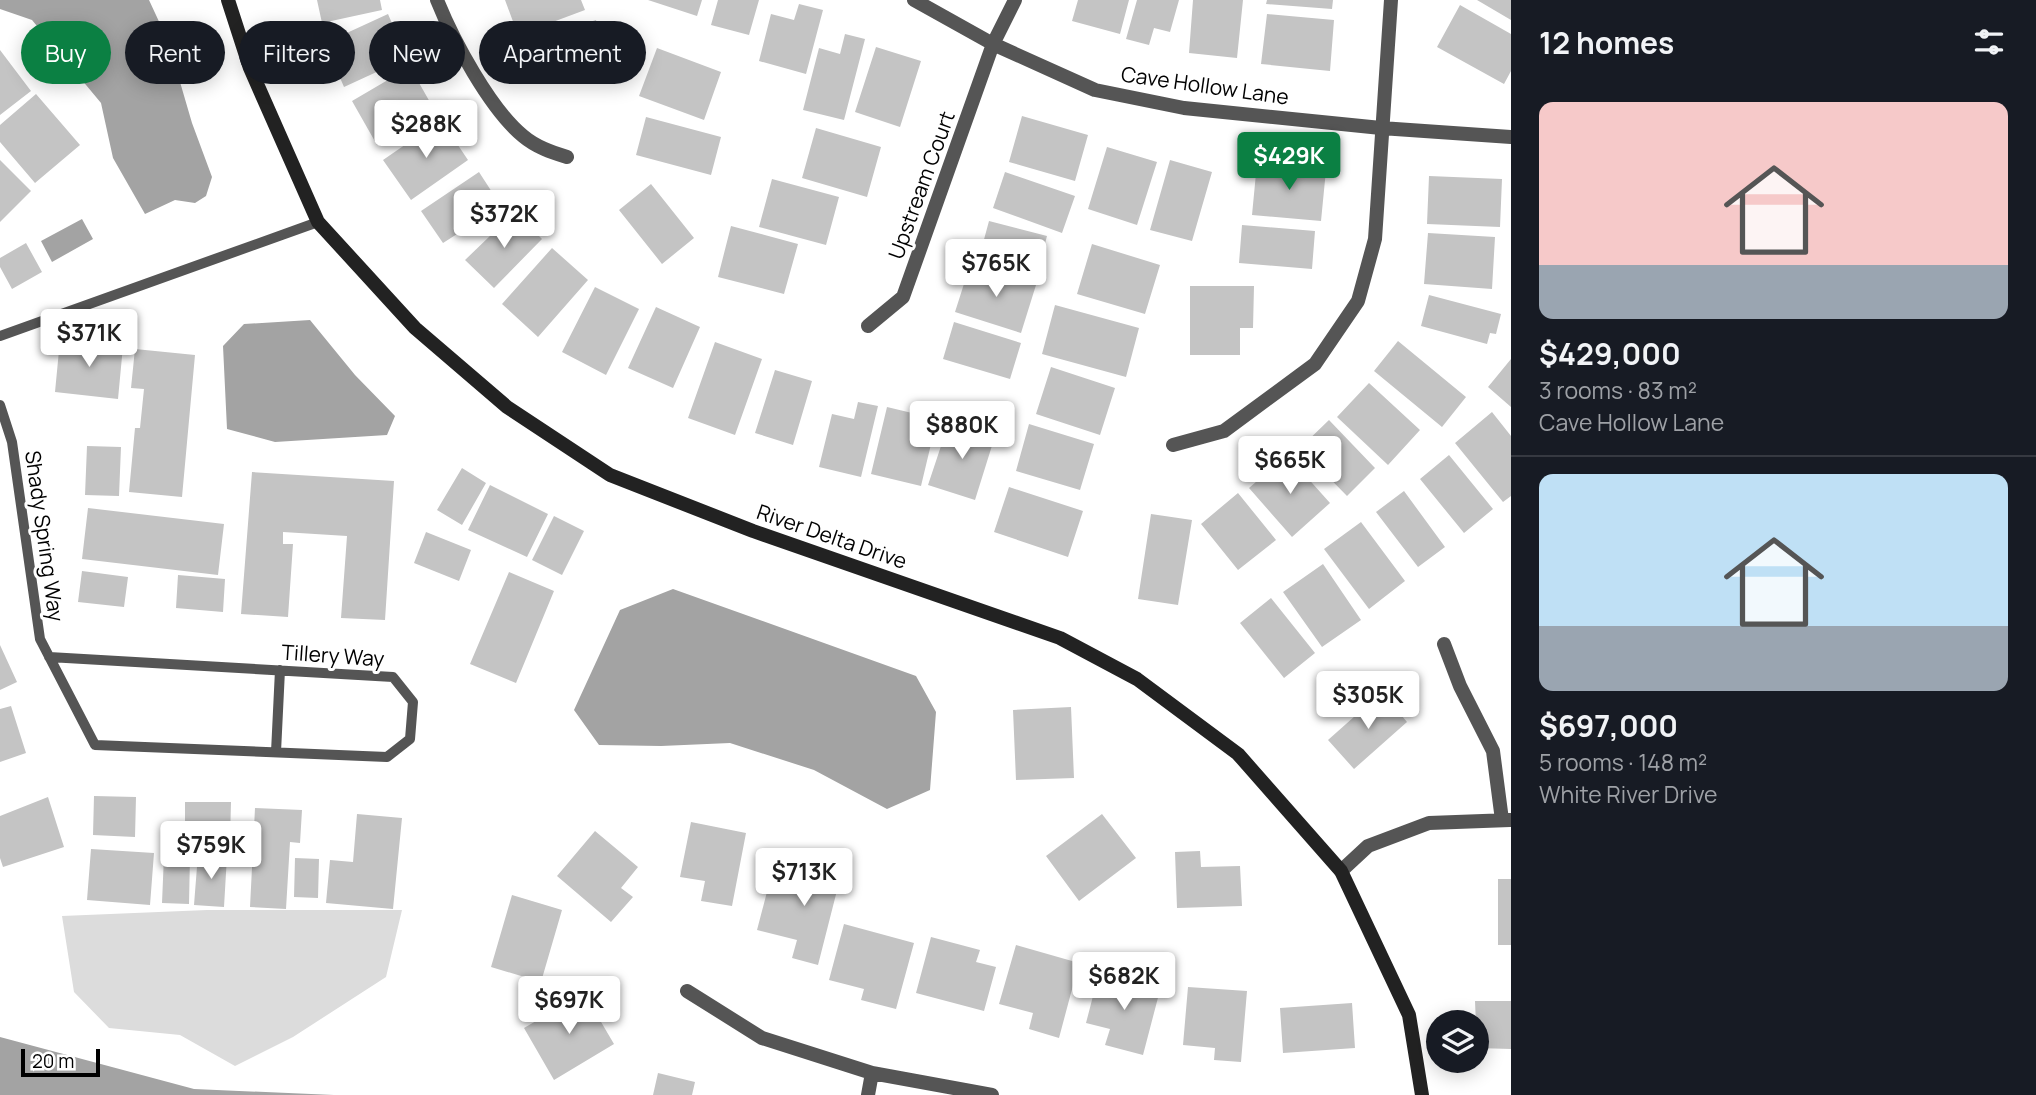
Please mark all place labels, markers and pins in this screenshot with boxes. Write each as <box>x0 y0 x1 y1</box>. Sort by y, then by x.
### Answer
pin: $288K <box>377 100 475 160</box>
pin: $429K <box>1240 132 1338 192</box>
pin: $372K <box>455 190 553 250</box>
pin: $765K <box>947 240 1045 299</box>
pin: $371K <box>40 310 138 369</box>
pin: $880K <box>913 402 1011 461</box>
pin: $665K <box>1241 436 1339 496</box>
pin: $305K <box>1319 672 1417 731</box>
pin: $759K <box>162 822 260 881</box>
pin: $713K <box>755 848 853 908</box>
pin: $682K <box>1075 953 1173 1012</box>
pin: $697K <box>520 976 618 1036</box>

